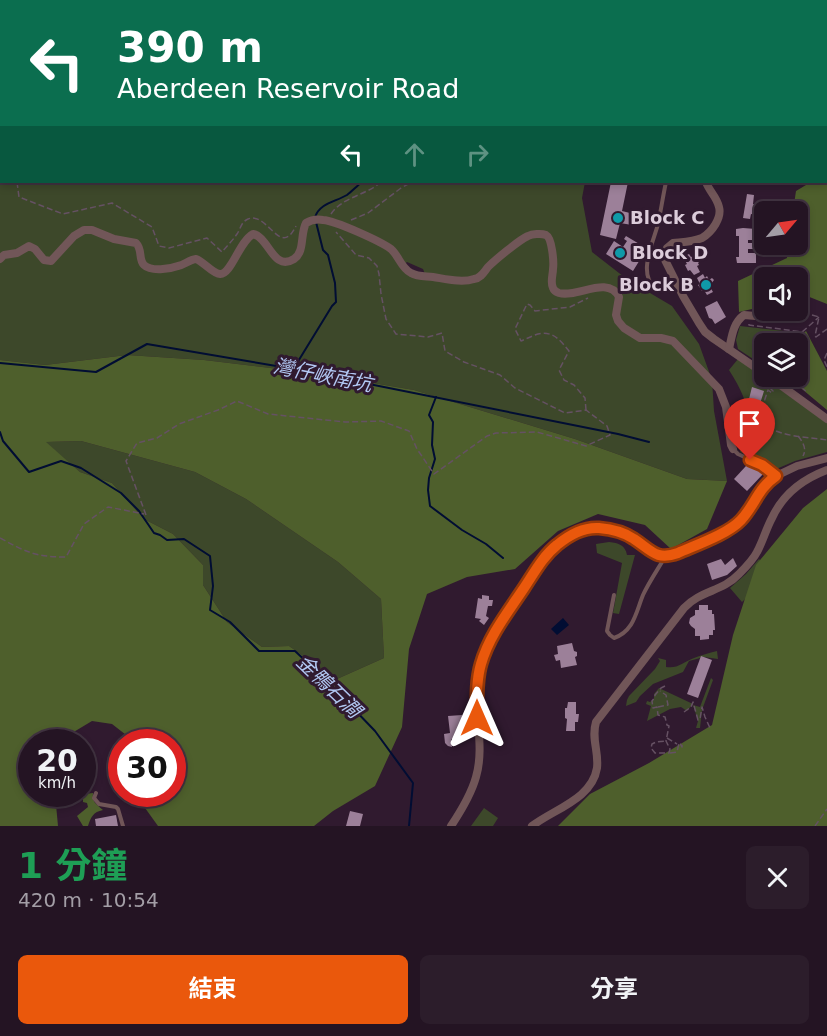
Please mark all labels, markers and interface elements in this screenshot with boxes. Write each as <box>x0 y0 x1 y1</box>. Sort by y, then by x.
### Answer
text: 390 m <box>117 23 263 72</box>
icon: left <box>18 24 96 102</box>
text: Aberdeen Reservoir Road <box>117 73 459 104</box>
icon: left <box>335 138 368 171</box>
icon: ahead <box>398 138 431 171</box>
icon: right <box>461 138 494 171</box>
north arrow <box>754 201 808 255</box>
map controls <box>754 201 808 387</box>
place label: Block C <box>630 207 704 228</box>
marker: Block C <box>611 211 625 225</box>
place label: Block D <box>632 242 708 263</box>
marker: Block D <box>613 246 627 260</box>
button: sound <box>754 267 808 321</box>
place label: Block B <box>619 274 694 295</box>
marker: Block B <box>699 278 713 292</box>
button: layers <box>754 333 808 387</box>
water label: 灣仔峽南坑 <box>272 354 377 397</box>
pin <box>724 398 775 460</box>
icon: arrive <box>733 407 766 440</box>
water label: 金鴨石澗 <box>292 650 368 725</box>
position arrow <box>445 686 509 750</box>
speed limit sign: 30 <box>108 729 186 807</box>
text: 20 <box>36 743 78 778</box>
text: km/h <box>38 774 76 792</box>
text: 1 分鐘 <box>18 845 128 886</box>
button: close <box>746 846 809 909</box>
text: 420 m · 10:54 <box>18 888 159 912</box>
button: 結束 <box>18 955 408 1024</box>
button: 分享 <box>420 955 809 1024</box>

